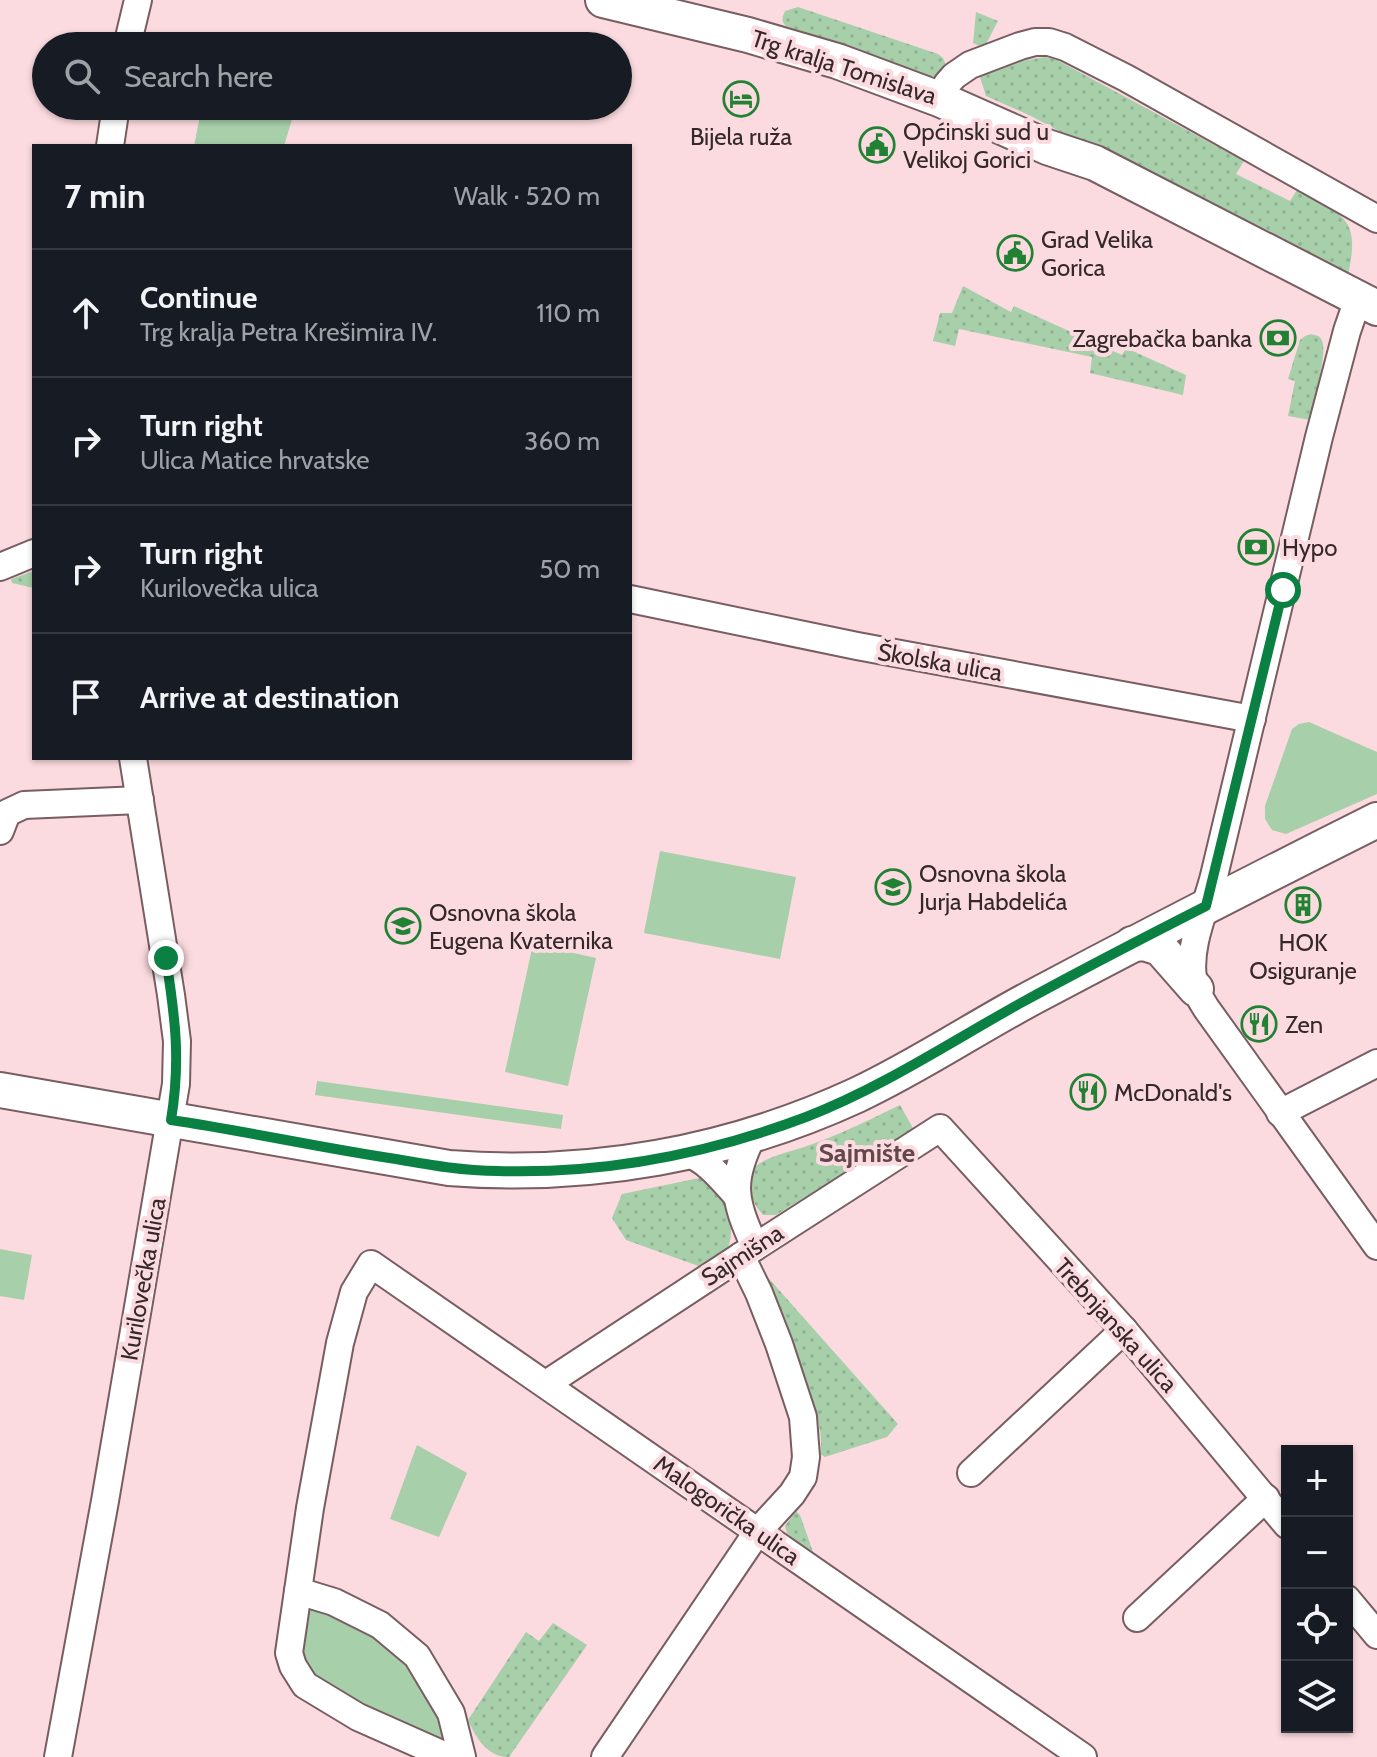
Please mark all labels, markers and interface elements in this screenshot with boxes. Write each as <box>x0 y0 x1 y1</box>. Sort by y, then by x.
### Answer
street label: Trg kralja Tomislava <box>748 23 941 111</box>
search box <box>32 32 632 120</box>
icon: search <box>60 54 104 98</box>
text: Search here <box>124 58 273 95</box>
hotel icon: Bijela ruža <box>722 80 760 118</box>
place label: Općinski sud u Velikoj Gorici <box>903 117 1049 174</box>
place label: Bijela ruža <box>690 122 793 151</box>
public building icon: Općinski sud u Velikoj Gorici <box>858 126 896 164</box>
text: 7 min <box>64 175 145 217</box>
text: Walk · 520 m <box>454 180 600 212</box>
place label: Grad Velika Gorica <box>1041 225 1154 282</box>
public building icon: Grad Velika Gorica <box>996 234 1034 272</box>
text: Continue <box>140 279 257 316</box>
icon: ahead <box>64 291 108 335</box>
text: 110 m <box>536 297 600 329</box>
text: Trg kralja Petra Krešimira IV. <box>140 316 437 348</box>
bank icon: Zagrebačka banka <box>1259 319 1297 357</box>
place label: Zagrebačka banka <box>1072 324 1252 353</box>
text: Turn right <box>140 407 263 444</box>
icon: right <box>64 419 108 463</box>
text: 360 m <box>524 425 600 457</box>
text: Ulica Matice hrvatske <box>140 444 370 476</box>
bank icon: Hypo <box>1237 528 1275 566</box>
place label: Hypo <box>1282 533 1337 562</box>
text: Turn right <box>140 535 263 572</box>
icon: right <box>64 547 108 591</box>
text: 50 m <box>539 553 600 585</box>
text: Kurilovečka ulica <box>140 572 319 604</box>
route start <box>1265 572 1301 608</box>
street label: Školska ulica <box>875 637 1005 687</box>
icon: arrive <box>64 675 108 719</box>
text: Arrive at destination <box>140 679 400 716</box>
place label: Osnovna škola Jurja Habdelića <box>918 859 1068 916</box>
school or university icon: Osnovna škola Jurja Habdelića <box>874 868 912 906</box>
building icon: HOK Osiguranje <box>1284 886 1322 924</box>
place label: Osnovna škola Eugena Kvaternika <box>429 898 613 955</box>
school or university icon: Osnovna škola Eugena Kvaternika <box>384 907 422 945</box>
place label: HOK Osiguranje <box>1249 928 1357 985</box>
route end <box>148 940 184 976</box>
restaurant icon: Zen <box>1240 1005 1278 1043</box>
place label: Zen <box>1285 1010 1323 1039</box>
restaurant icon: McDonald's <box>1069 1073 1107 1111</box>
place label: McDonald's <box>1114 1078 1232 1107</box>
district label: Sajmište <box>819 1137 915 1169</box>
street label: Kurilovečka ulica <box>114 1195 172 1363</box>
street label: Sajmišna <box>696 1218 789 1292</box>
street label: Trebnjanska ulica <box>1048 1252 1184 1398</box>
map controls <box>1281 1445 1353 1733</box>
button: + <box>1281 1445 1353 1517</box>
street label: Malogorička ulica <box>648 1449 806 1571</box>
button: − <box>1281 1517 1353 1589</box>
button: locate <box>1281 1589 1353 1661</box>
button: layers <box>1281 1661 1353 1733</box>

